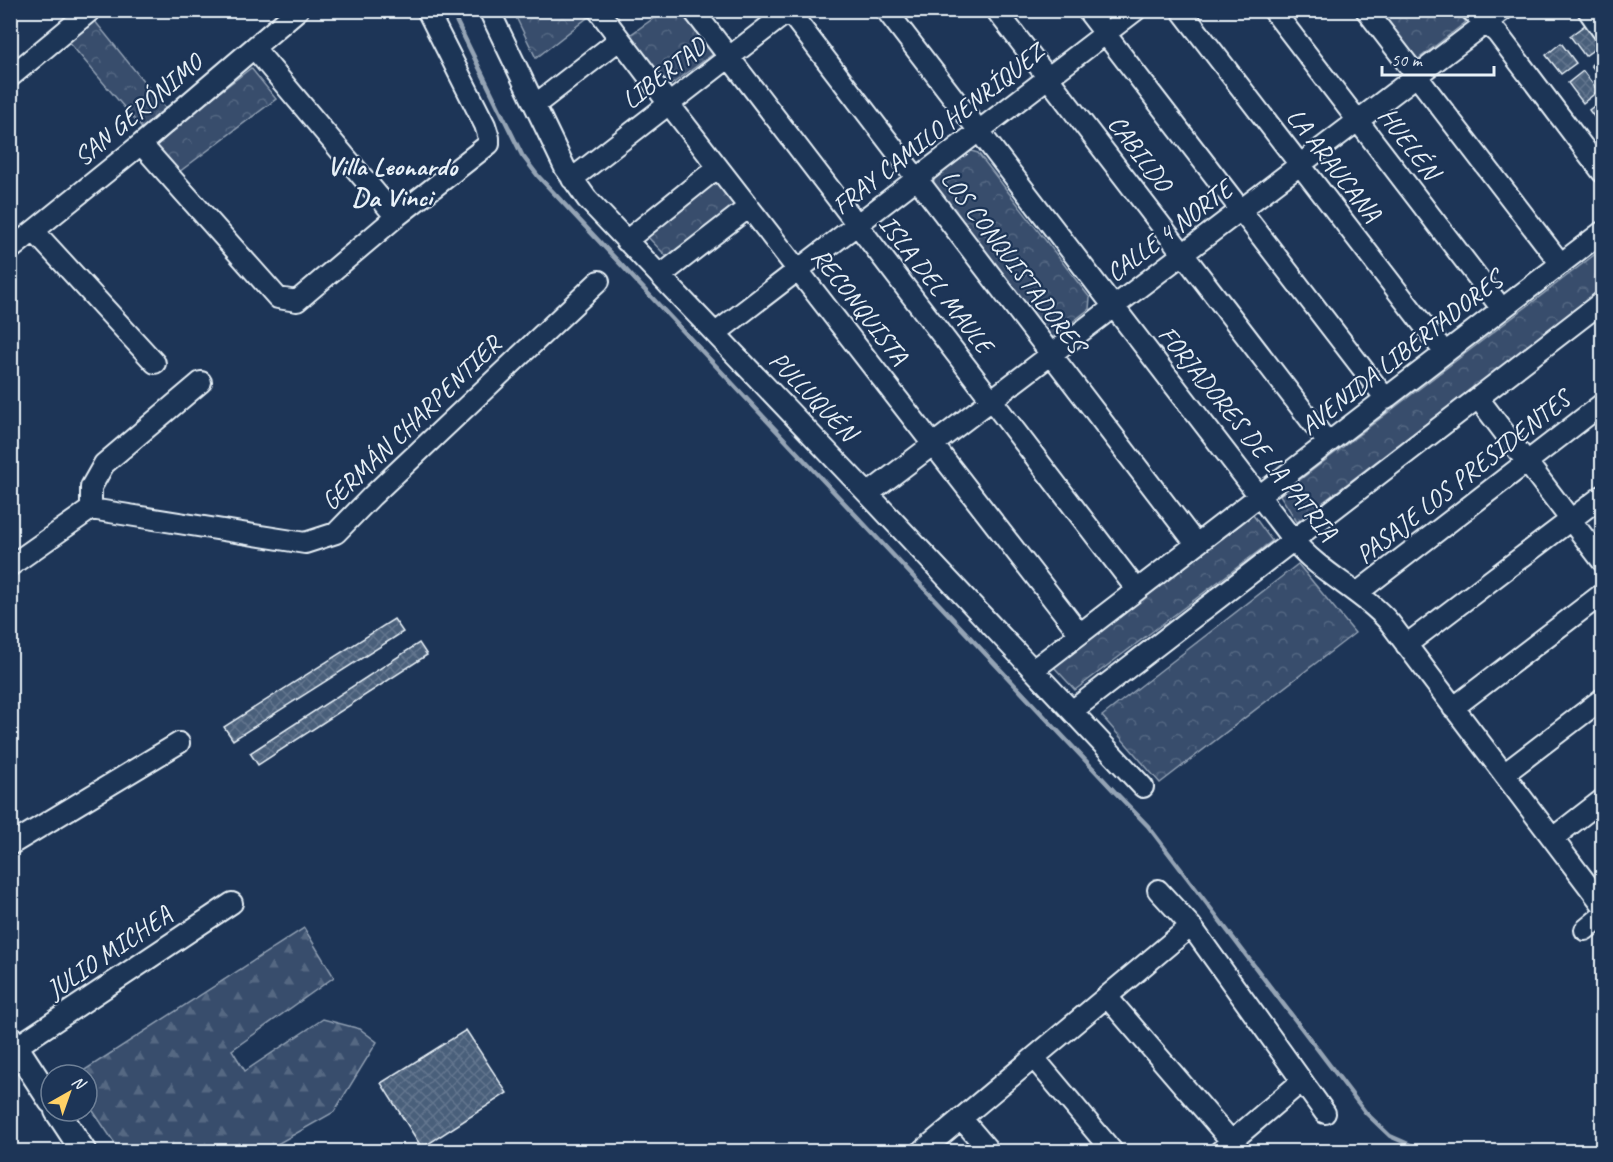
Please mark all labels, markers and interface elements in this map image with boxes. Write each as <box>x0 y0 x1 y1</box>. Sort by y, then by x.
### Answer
street label: LIBERTAD <box>615 29 714 116</box>
street label: FRAY CAMILO HENRÍQUEZ <box>825 34 1053 222</box>
scale bar <box>1382 39 1494 77</box>
street label: SAN GERÓNIMO <box>67 45 211 173</box>
text: 50 m <box>1391 49 1424 71</box>
street label: HUELÉN <box>1371 100 1450 189</box>
street label: LA ARAUCANA <box>1279 101 1389 229</box>
street label: CABILDO <box>1101 108 1181 200</box>
district label: Villa Leonardo Da Vinci <box>327 149 459 214</box>
street label: LOS CONQUISTADORES <box>934 163 1096 363</box>
street label: CALLE 4 NORTE <box>1099 171 1242 289</box>
street label: ISLA DEL MAULE <box>872 208 1003 363</box>
street label: RECONQUISTA <box>804 241 916 372</box>
street label: AVENIDA LIBERTADORES <box>1293 261 1513 442</box>
street label: FORJADORES DE LA PATRIA <box>1151 319 1345 548</box>
street label: GERMÁN CHARPENTIER <box>314 327 510 517</box>
street label: PULLUQUÉN <box>762 344 867 451</box>
street label: PASAJE LOS PRESIDENTES <box>1349 380 1580 571</box>
street label: JULIO MICHEA <box>38 898 179 1007</box>
north arrow <box>39 1063 99 1123</box>
text: N <box>68 1071 91 1095</box>

